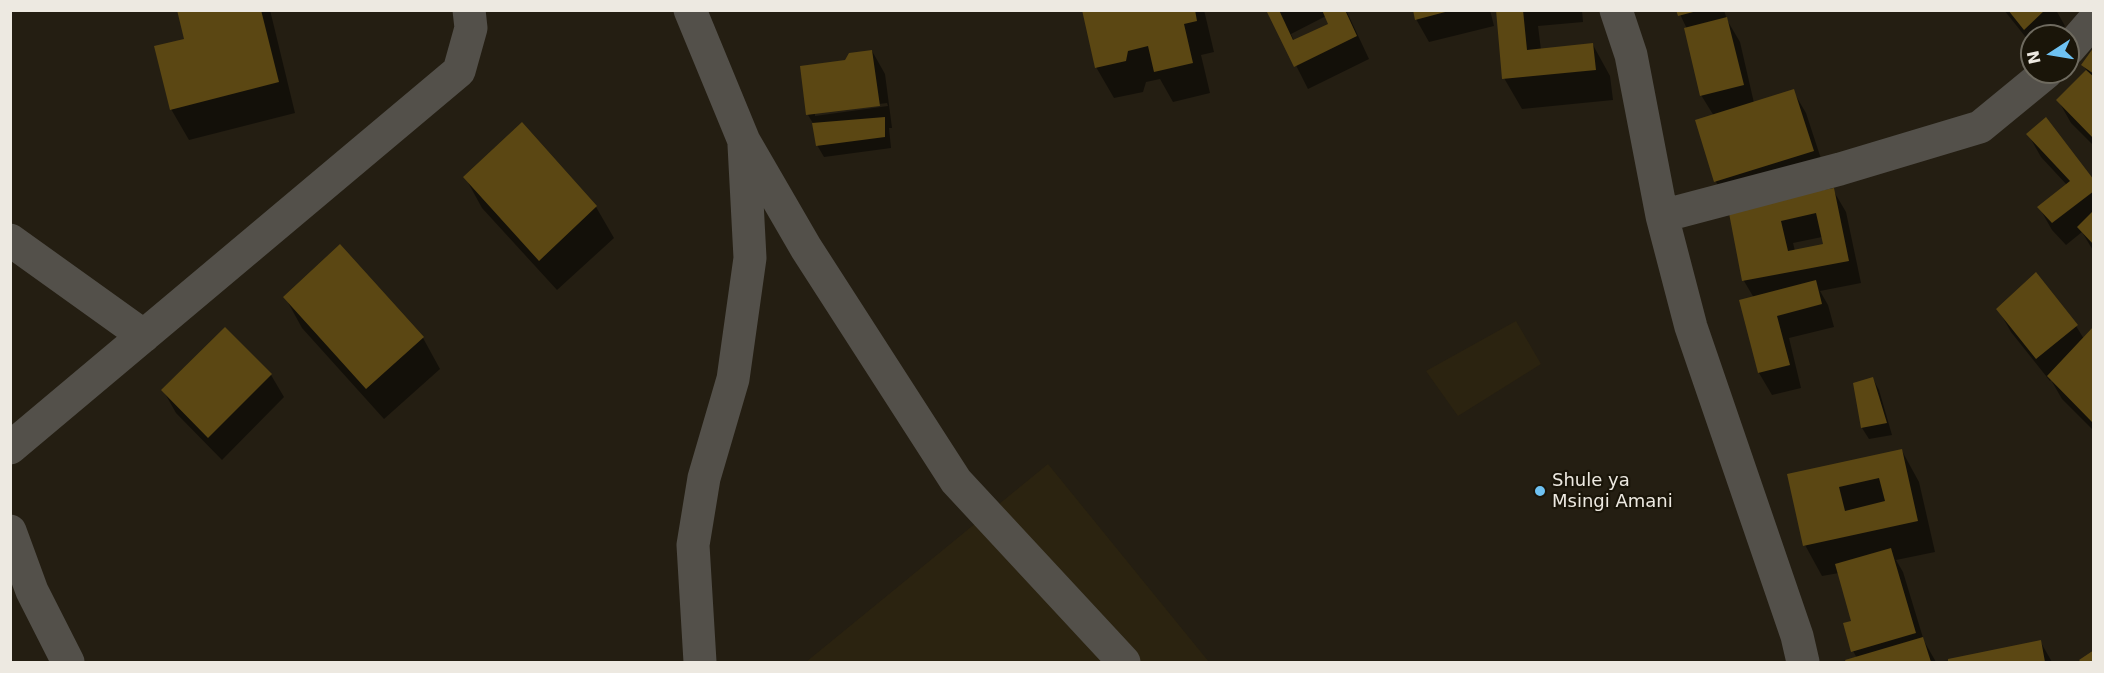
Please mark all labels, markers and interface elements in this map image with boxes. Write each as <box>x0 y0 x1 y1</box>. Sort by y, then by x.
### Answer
north arrow <box>2020 24 2080 84</box>
text: N <box>2023 49 2045 66</box>
place label: Shule ya Msingi Amani <box>1552 470 1673 512</box>
marker: Shule ya Msingi Amani <box>1533 484 1547 498</box>

